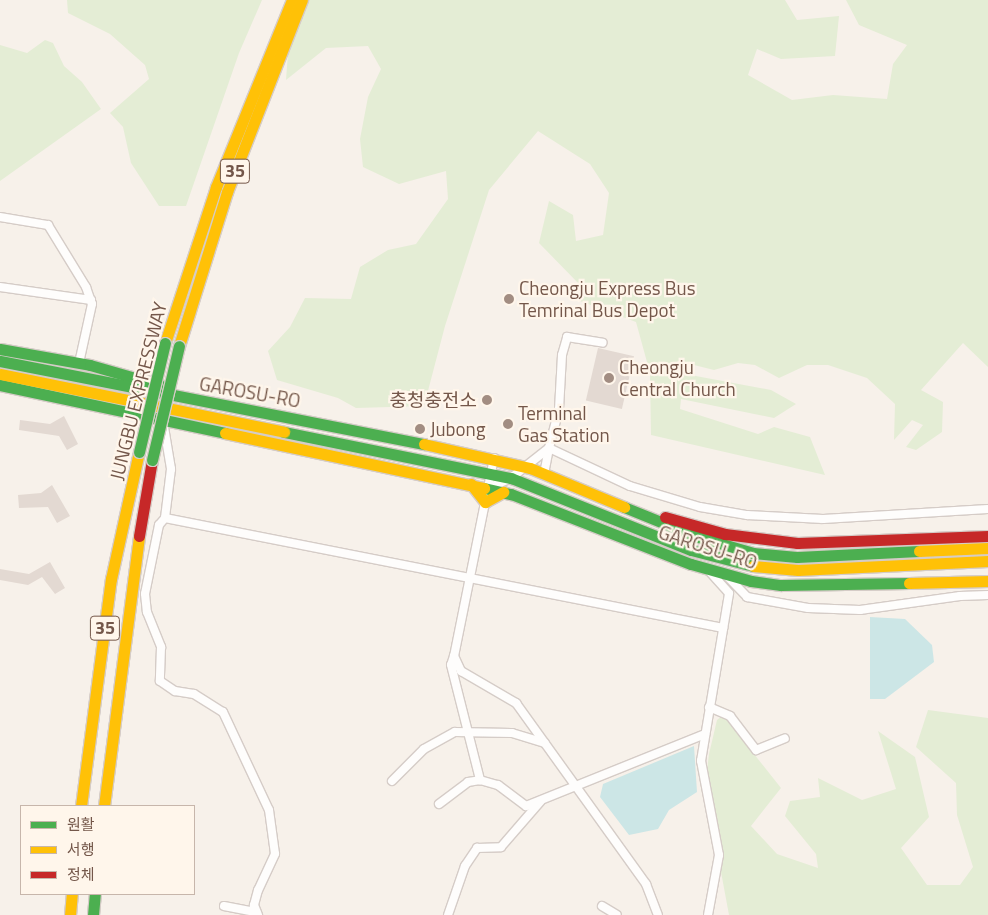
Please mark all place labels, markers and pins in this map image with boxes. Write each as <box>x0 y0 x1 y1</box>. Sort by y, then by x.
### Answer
place label: Cheongju Express Bus Temrinal Bus Depot <box>519 277 695 321</box>
marker: Cheongju Express Bus Temrinal Bus Depot <box>503 293 515 305</box>
place label: Cheongju Central Church <box>619 356 736 400</box>
marker: Cheongju Central Church <box>603 372 615 384</box>
place label: 충청충전소 <box>390 389 477 411</box>
marker: 충청충전소 <box>481 394 493 406</box>
place label: Terminal Gas Station <box>518 402 610 446</box>
place label: Jubong <box>430 418 486 440</box>
marker: Terminal Gas Station <box>502 418 514 430</box>
marker: Jubong <box>414 423 426 435</box>

